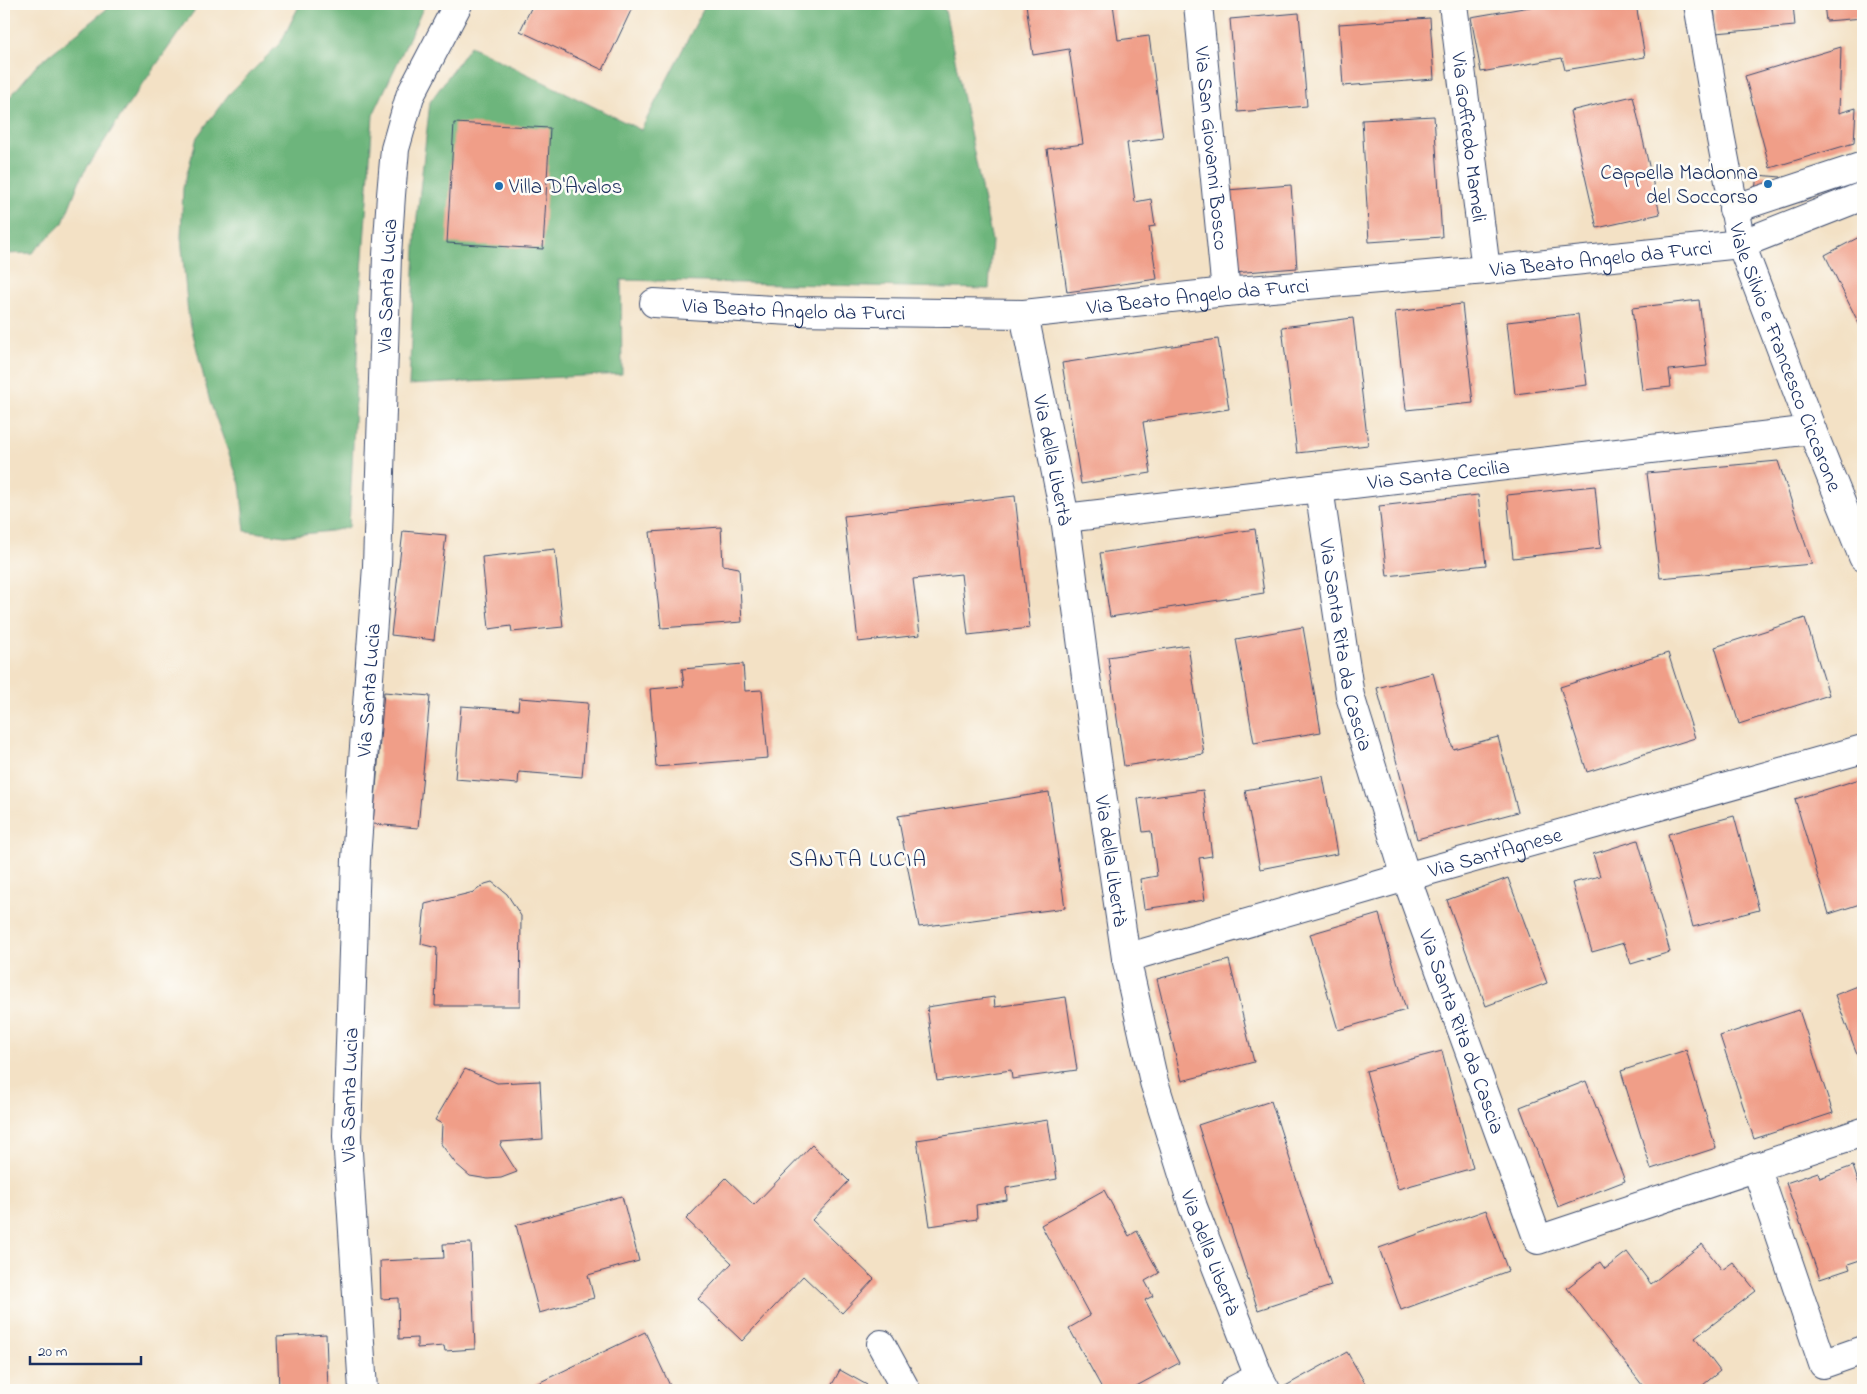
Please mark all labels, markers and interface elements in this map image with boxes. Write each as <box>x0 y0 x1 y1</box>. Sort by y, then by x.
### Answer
street label: Via San Giovanni Bosco <box>1185 44 1235 252</box>
street label: Via Goffredo Mameli <box>1442 50 1493 224</box>
place label: Cappella Madonna del Soccorso <box>1600 159 1758 213</box>
place label: Villa D'Avalos <box>508 173 622 203</box>
marker: Cappella Madonna del Soccorso <box>1762 178 1774 190</box>
marker: Villa D'Avalos <box>493 180 505 192</box>
street label: Via Santa Lucia <box>371 218 406 354</box>
street label: Viale Silvio e Francesco Ciccarone <box>1720 219 1848 497</box>
street label: Via Beato Angelo da Furci <box>1488 234 1714 287</box>
street label: Via Beato Angelo da Furci <box>1084 272 1310 324</box>
street label: Via Beato Angelo da Furci <box>680 292 906 330</box>
street label: Via della Libertà <box>1023 392 1079 528</box>
street label: Via Santa Cecilia <box>1365 453 1511 499</box>
street label: Via Santa Rita da Cascia <box>1310 536 1379 755</box>
street label: Via Santa Lucia <box>350 622 390 759</box>
street label: Via della Libertà <box>1085 792 1134 929</box>
street label: Via Sant'Agnese <box>1424 821 1567 887</box>
district label: SANTA LUCIA <box>789 845 927 877</box>
street label: Via Santa Rita da Cascia <box>1409 925 1511 1138</box>
street label: Via Santa Lucia <box>334 1027 368 1163</box>
street label: Via della Libertà <box>1171 1185 1247 1321</box>
scale bar <box>30 1334 141 1366</box>
text: 20 m <box>38 1341 68 1363</box>

